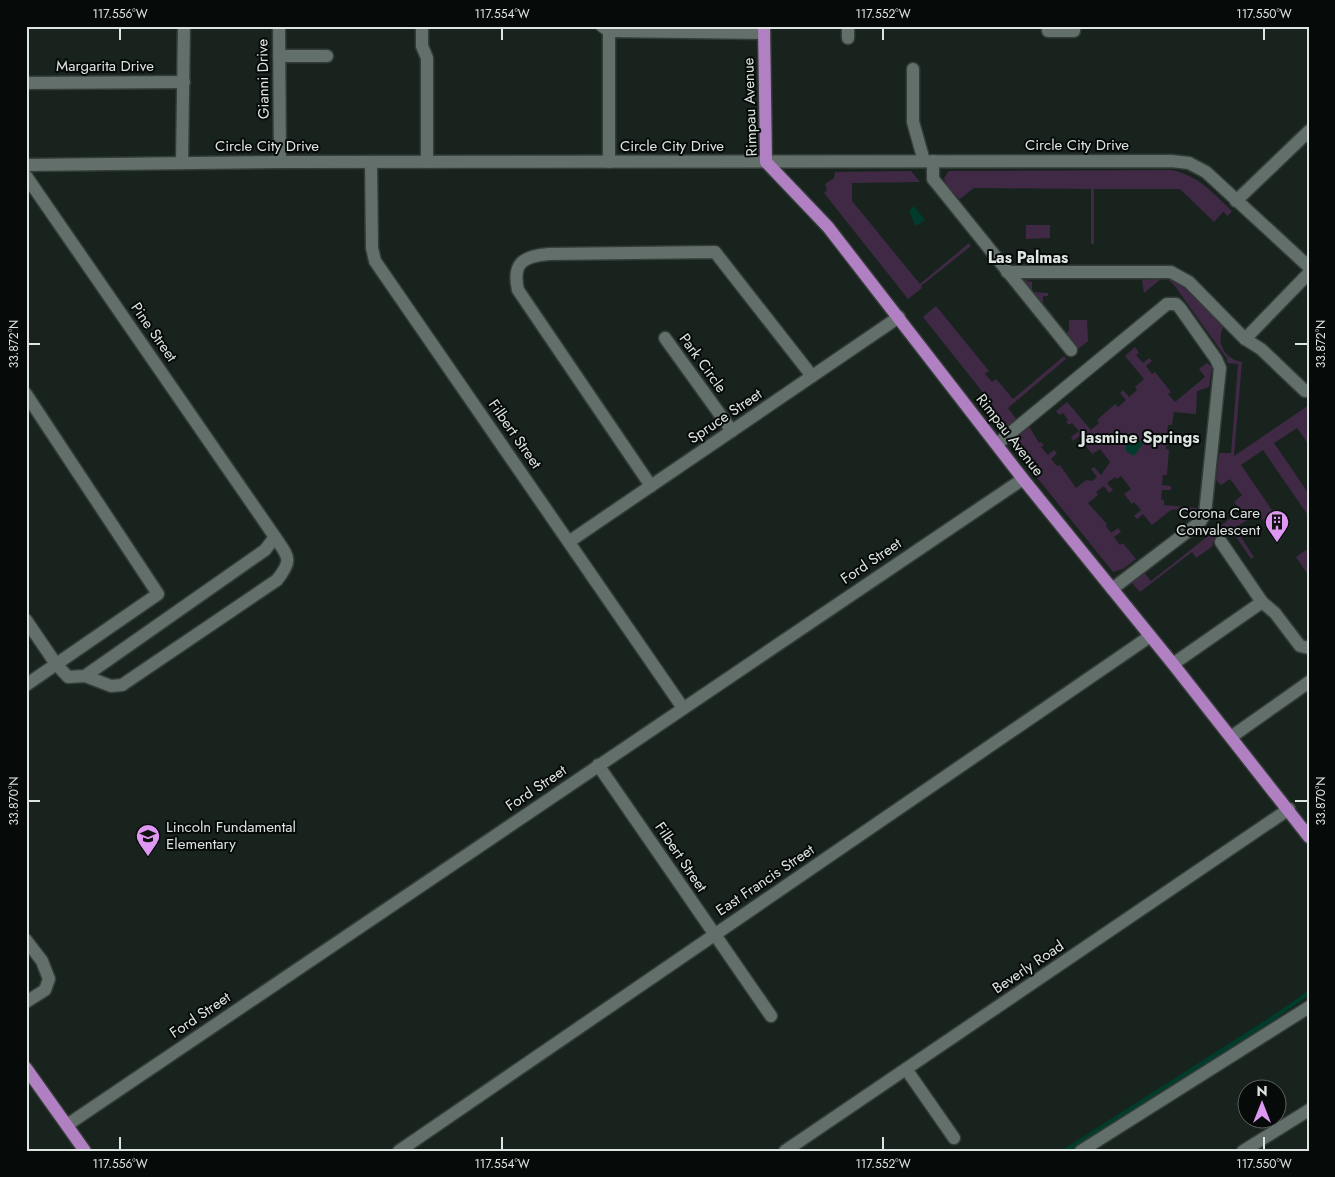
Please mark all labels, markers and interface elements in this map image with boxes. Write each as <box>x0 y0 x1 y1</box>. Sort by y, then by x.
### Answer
text: 117.556°W <box>92 5 148 23</box>
text: 117.554°W <box>474 5 530 23</box>
text: 117.552°W <box>855 5 911 23</box>
text: 117.550°W <box>1236 5 1292 23</box>
street label: Gianni Drive <box>251 38 275 119</box>
street label: Margarita Drive <box>56 55 154 77</box>
street label: Rimpau Avenue <box>737 57 763 157</box>
street label: Circle City Drive <box>1025 134 1129 156</box>
street label: Circle City Drive <box>215 135 319 157</box>
street label: Circle City Drive <box>620 135 724 157</box>
district label: Las Palmas <box>988 246 1068 269</box>
street label: Pine Street <box>125 298 183 366</box>
text: 33.872°N <box>5 320 23 368</box>
text: 33.872°N <box>1312 320 1330 368</box>
street label: Park Circle <box>674 329 732 397</box>
street label: Spruce Street <box>684 383 767 449</box>
street label: Rimpau Avenue <box>971 389 1049 481</box>
street label: Filbert Street <box>483 395 547 473</box>
district label: Jasmine Springs <box>1077 426 1200 449</box>
place label: Corona Care Convalescent <box>1176 502 1260 541</box>
building icon: Corona Care Convalescent <box>1264 509 1290 543</box>
street label: Ford Street <box>836 532 906 589</box>
street label: Ford Street <box>501 759 571 816</box>
text: 33.870°N <box>5 776 23 826</box>
text: 33.870°N <box>1312 776 1330 826</box>
place label: Lincoln Fundamental Elementary <box>166 816 296 855</box>
street label: Filbert Street <box>649 818 713 897</box>
school or university icon: Lincoln Fundamental Elementary <box>135 823 161 857</box>
street label: East Francis Street <box>711 839 819 921</box>
street label: Beverly Road <box>988 935 1068 999</box>
street label: Ford Street <box>165 986 235 1043</box>
north arrow <box>1238 1080 1288 1130</box>
text: N <box>1256 1081 1268 1101</box>
text: 117.556°W <box>92 1155 148 1173</box>
text: 117.554°W <box>474 1155 530 1173</box>
text: 117.552°W <box>855 1155 911 1173</box>
text: 117.550°W <box>1236 1155 1292 1173</box>

